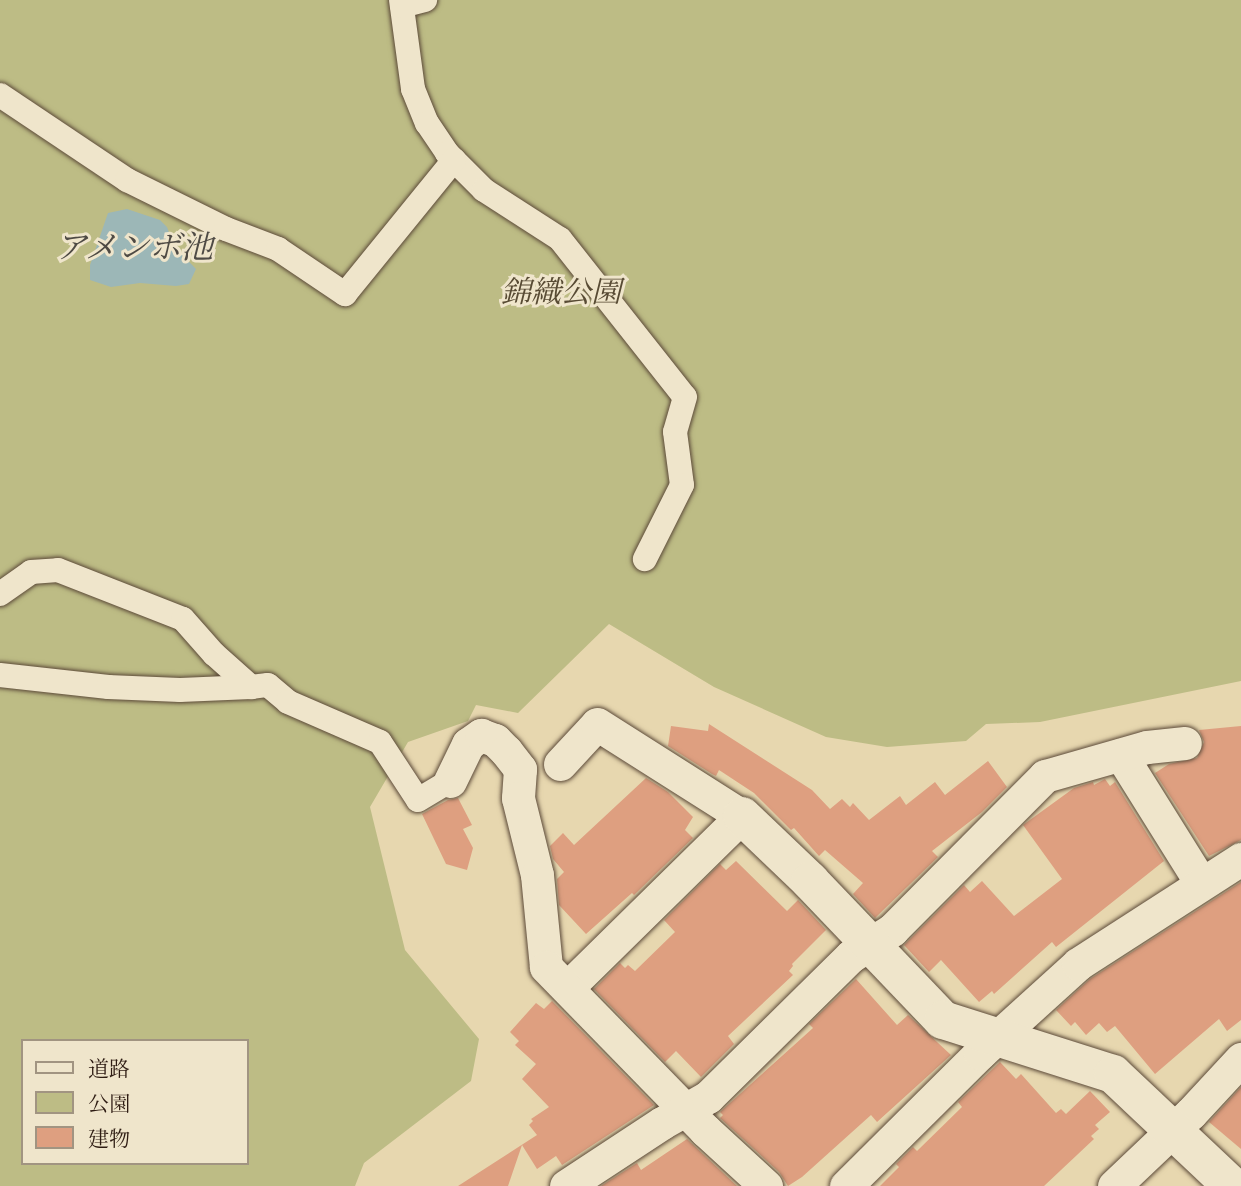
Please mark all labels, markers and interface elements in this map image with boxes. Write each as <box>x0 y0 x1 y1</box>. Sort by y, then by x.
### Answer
water label: アメンボ池 <box>54 230 214 268</box>
park label: 錦織公園 <box>501 276 621 312</box>
legend <box>21 1039 248 1165</box>
text: 道路 <box>88 1057 130 1083</box>
text: 公園 <box>88 1092 130 1118</box>
text: 建物 <box>88 1127 130 1153</box>

